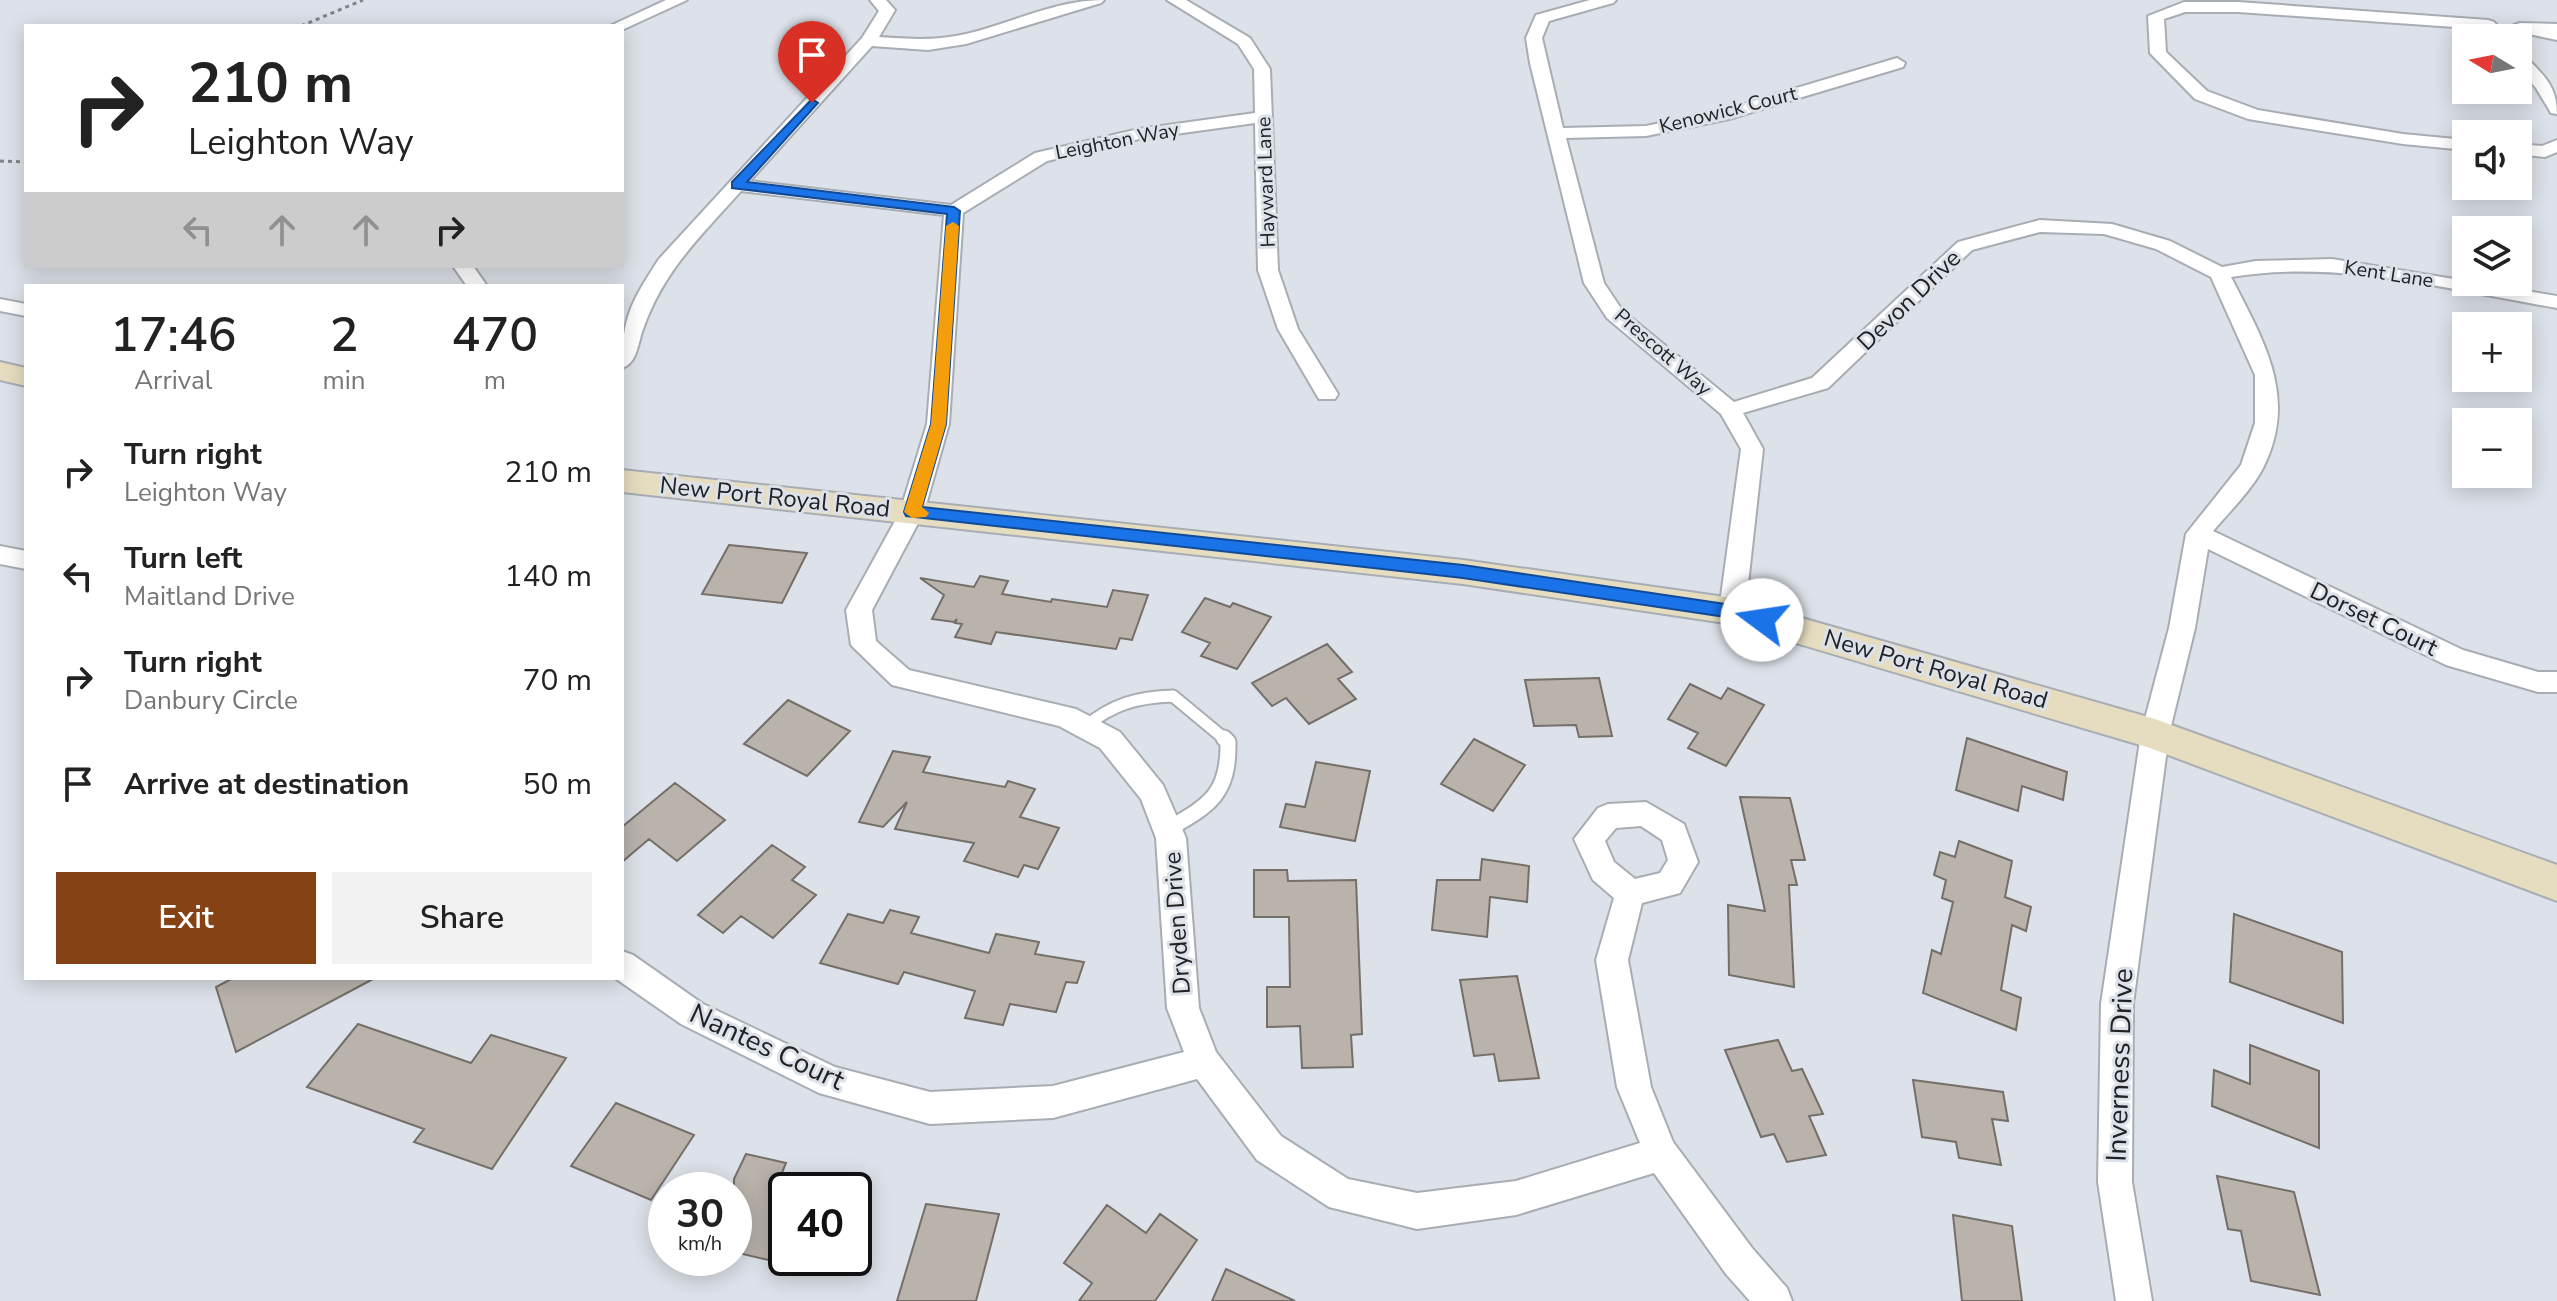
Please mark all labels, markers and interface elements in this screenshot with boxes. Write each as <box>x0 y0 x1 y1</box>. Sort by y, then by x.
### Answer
pin <box>778 21 846 103</box>
north arrow <box>2452 24 2532 104</box>
map controls <box>2452 24 2532 488</box>
icon: arrive <box>790 33 834 77</box>
text: 210 m <box>188 45 353 122</box>
icon: right <box>56 56 160 160</box>
street label: Kenowick Court <box>1656 80 1801 140</box>
street label: Leighton Way <box>1053 116 1182 166</box>
street label: Hayward Lane <box>1250 116 1282 248</box>
text: Leighton Way <box>188 118 414 167</box>
button: sound <box>2452 120 2532 200</box>
icon: left <box>176 208 220 252</box>
icon: ahead <box>260 208 304 252</box>
icon: ahead <box>344 208 388 252</box>
icon: right <box>428 208 472 252</box>
button: layers <box>2452 216 2532 296</box>
street label: Devon Drive <box>1850 242 1968 358</box>
street label: Kent Lane <box>2343 254 2435 294</box>
text: 17:46 <box>110 302 237 368</box>
text: 2 <box>330 302 358 368</box>
text: 470 <box>452 302 538 368</box>
street label: Prescott Way <box>1609 302 1718 402</box>
button: + <box>2452 312 2532 392</box>
text: Arrival <box>134 363 212 398</box>
text: min <box>323 363 366 398</box>
text: m <box>484 363 506 398</box>
button: − <box>2452 408 2532 488</box>
text: Turn right <box>124 434 262 475</box>
icon: right <box>56 450 100 494</box>
text: 210 m <box>505 452 592 493</box>
street label: New Port Royal Road <box>658 469 892 525</box>
text: Leighton Way <box>124 475 287 510</box>
text: Turn left <box>124 538 242 579</box>
icon: left <box>56 554 100 598</box>
text: 140 m <box>505 556 592 597</box>
street label: Dorset Court <box>2305 574 2444 664</box>
position arrow <box>1720 578 1804 662</box>
text: Maitland Drive <box>124 579 295 614</box>
street label: New Port Royal Road <box>1820 622 2052 716</box>
text: Turn right <box>124 642 262 683</box>
icon: right <box>56 658 100 702</box>
text: 70 m <box>523 660 592 701</box>
text: Danbury Circle <box>124 683 298 718</box>
icon: arrive <box>56 762 100 806</box>
text: Arrive at destination <box>124 764 409 805</box>
text: 50 m <box>523 764 592 805</box>
street label: Dryden Drive <box>1156 851 1198 995</box>
button: Exit <box>56 872 316 964</box>
button: Share <box>332 872 592 964</box>
street label: Inverness Drive <box>2098 968 2142 1162</box>
street label: Nantes Court <box>684 995 851 1099</box>
speed limit sign: 40 <box>768 1172 872 1276</box>
text: 30 <box>676 1187 724 1241</box>
text: km/h <box>678 1230 722 1257</box>

